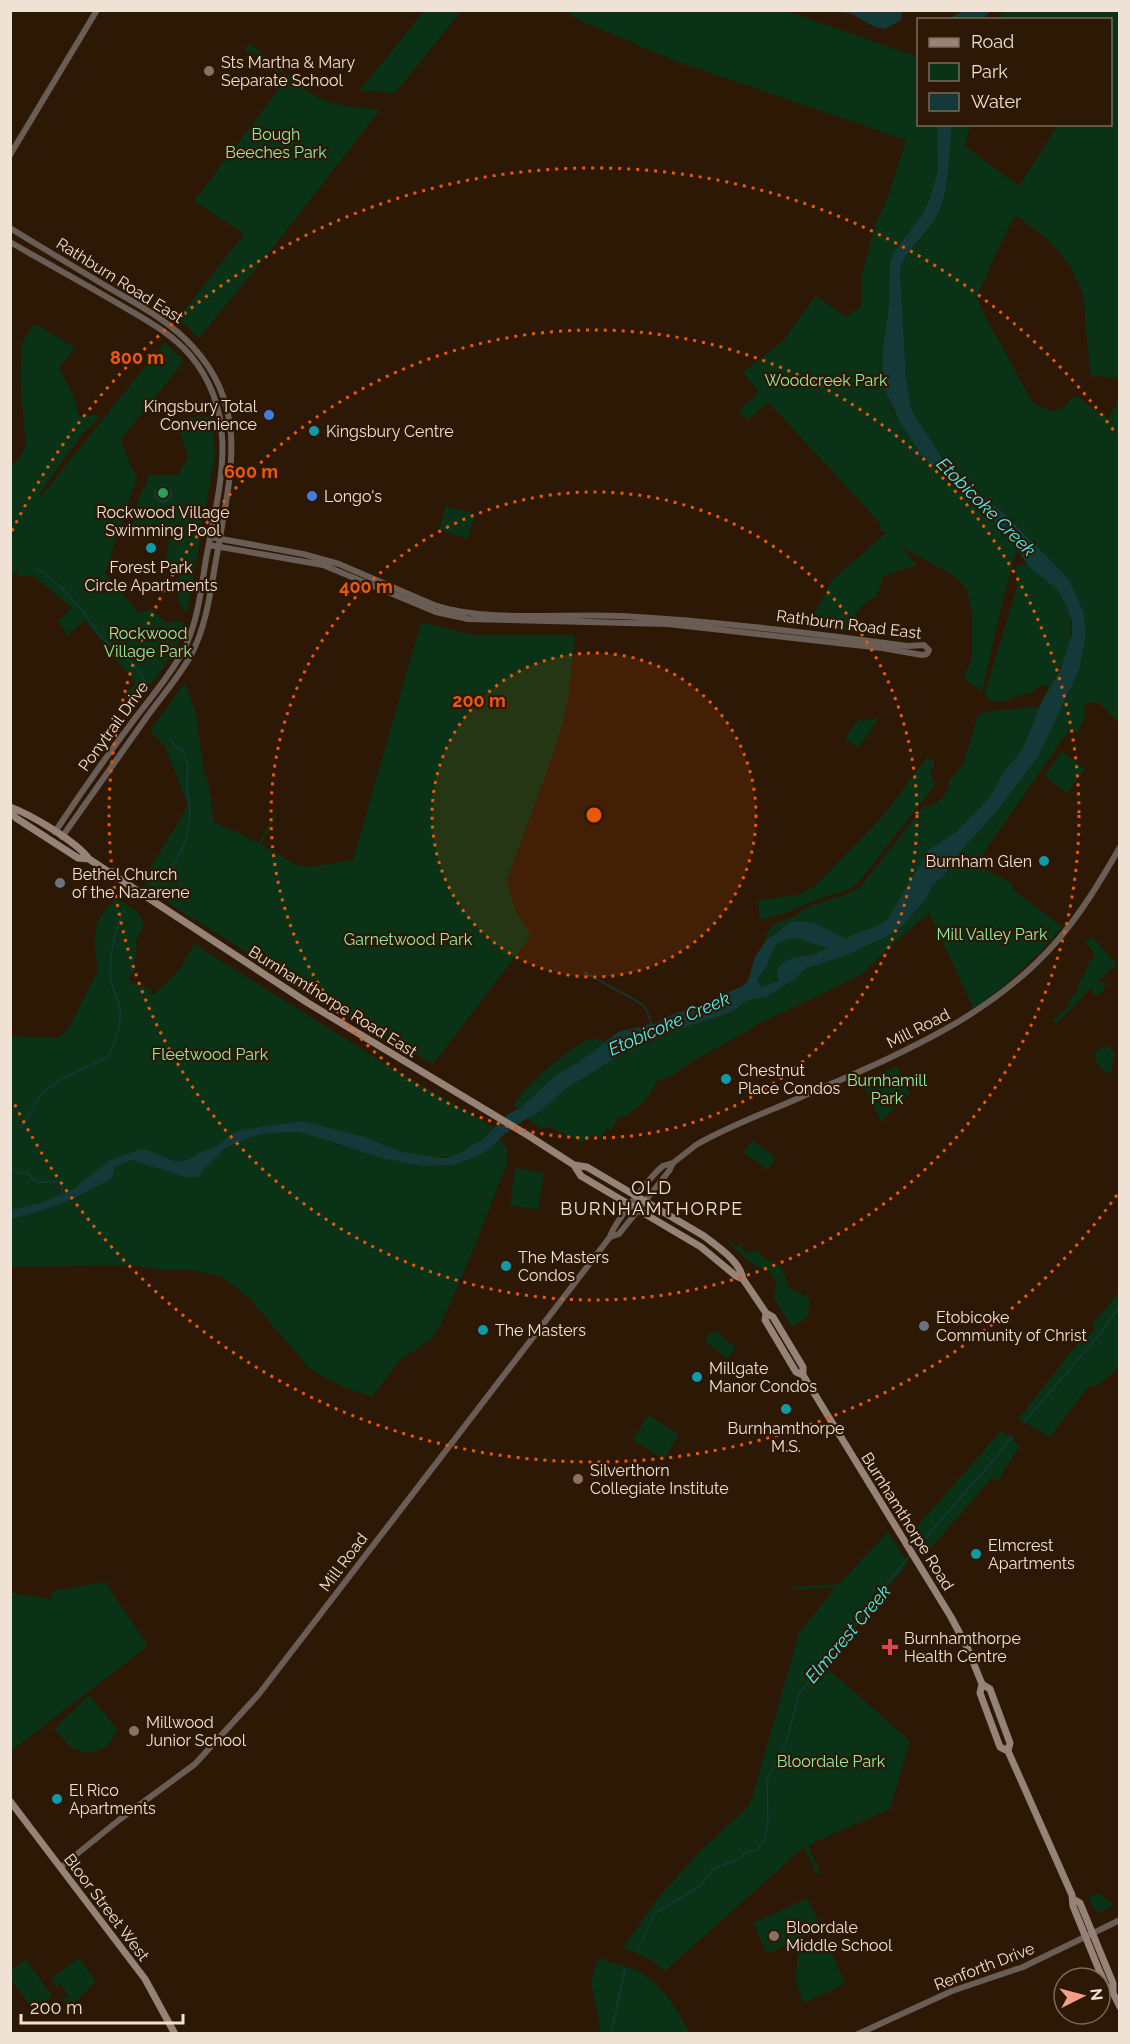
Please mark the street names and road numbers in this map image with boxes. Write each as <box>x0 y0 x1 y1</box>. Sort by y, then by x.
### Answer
street label: Rathburn Road East <box>53 234 187 328</box>
street label: Rathburn Road East <box>775 606 923 643</box>
street label: Ponytrail Drive <box>74 678 152 775</box>
street label: Burnhamthorpe Road East <box>245 942 421 1061</box>
street label: Mill Road <box>884 1004 953 1052</box>
street label: Burnhamthorpe Road <box>857 1449 958 1594</box>
street label: Mill Road <box>315 1529 372 1595</box>
street label: Bloor Street West <box>60 1850 154 1965</box>
street label: Renforth Drive <box>931 1939 1037 1994</box>

